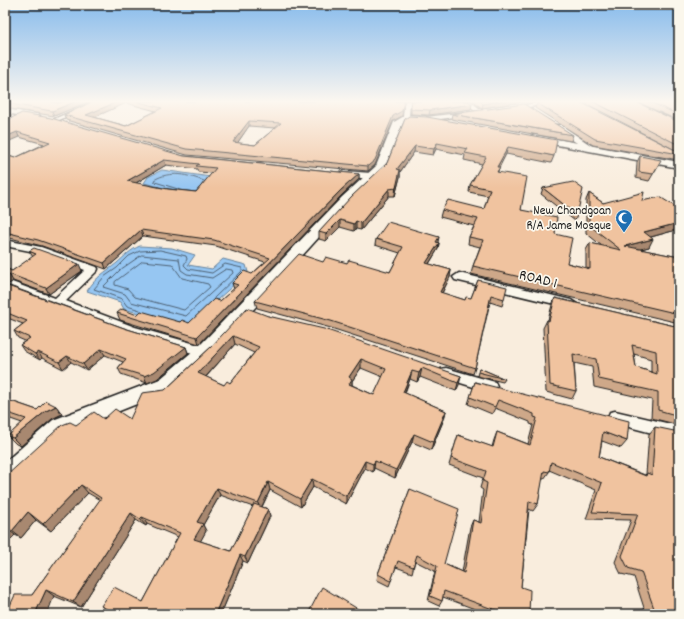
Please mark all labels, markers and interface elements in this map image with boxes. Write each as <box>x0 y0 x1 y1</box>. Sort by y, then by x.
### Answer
place label: New Chandgoan R/A Jame Mosque <box>526 202 611 236</box>
mosque icon: New Chandgoan R/A Jame Mosque <box>614 208 634 233</box>
street label: ROAD 1 <box>517 265 559 295</box>

